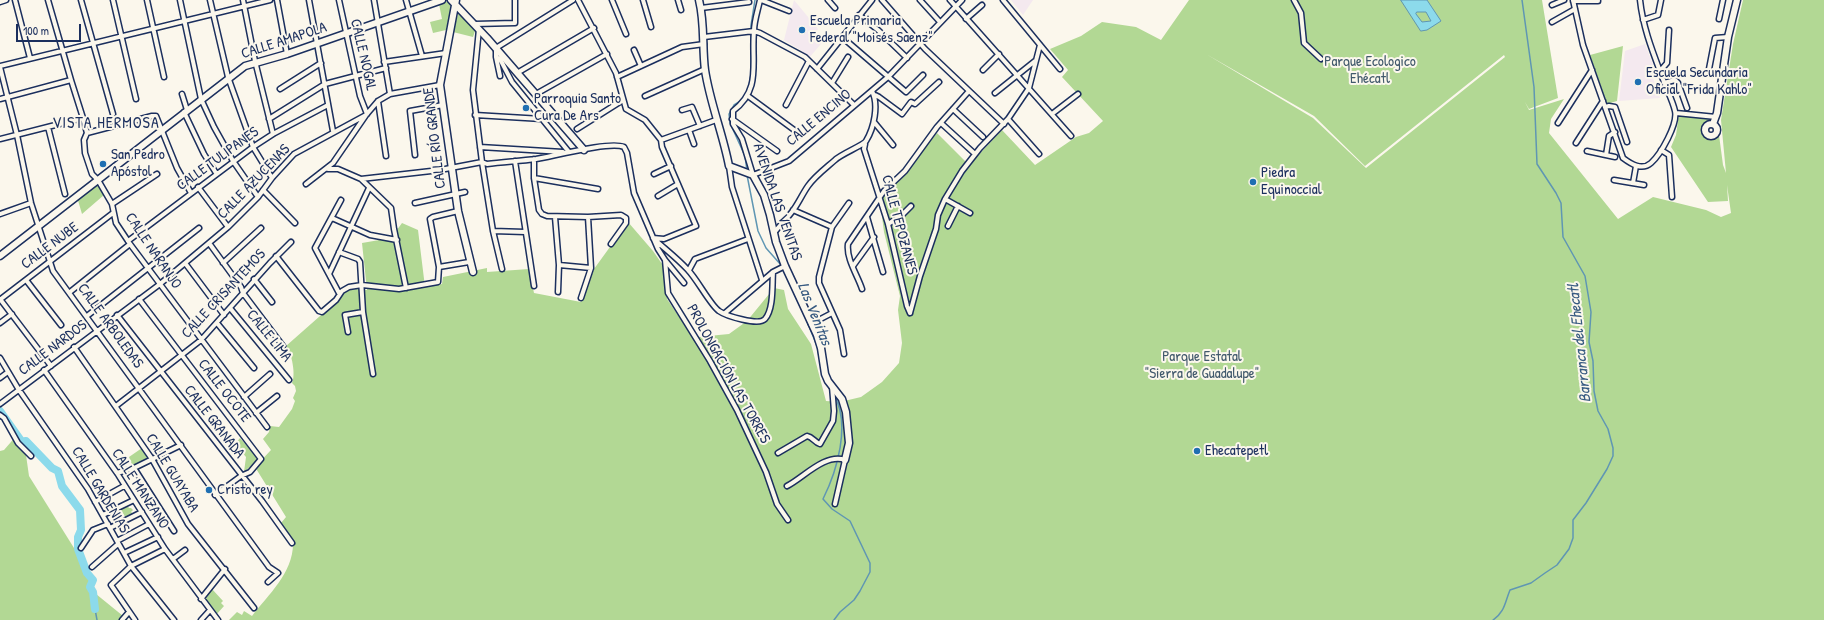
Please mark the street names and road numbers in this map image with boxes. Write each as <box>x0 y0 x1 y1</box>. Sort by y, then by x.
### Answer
street label: CALLE NOGAL <box>346 17 380 93</box>
street label: CALLE AMAPOLA <box>239 19 329 63</box>
street label: CALLE RÍO GRANDE <box>420 86 450 190</box>
street label: CALLE ENCINO <box>783 86 855 150</box>
street label: CALLE TULIPANES <box>173 123 263 195</box>
street label: CALLE AZUCENAS <box>214 141 294 223</box>
street label: AVENIDA LAS VENITAS <box>748 141 806 263</box>
street label: CALLE TEPOZANES <box>877 173 921 277</box>
street label: CALLE NARANJO <box>121 209 185 293</box>
street label: CALLE NUBE <box>18 219 82 273</box>
street label: CALLE CRISANTEMOS <box>178 246 270 342</box>
street label: CALLE ARBOLEDAS <box>73 280 147 372</box>
street label: PROLONGACIÓN LAS TORRES <box>682 301 774 447</box>
street label: CALLE LIMA <box>242 306 296 366</box>
street label: CALLE NARDOS <box>15 316 91 380</box>
street label: CALLE OCOTE <box>194 356 254 426</box>
street label: CALLE GRANADA <box>180 382 248 462</box>
street label: CALLE GUAYABA <box>142 430 202 516</box>
street label: CALLE GARDENIAS <box>67 444 133 536</box>
street label: CALLE MANZANO <box>107 445 173 533</box>

